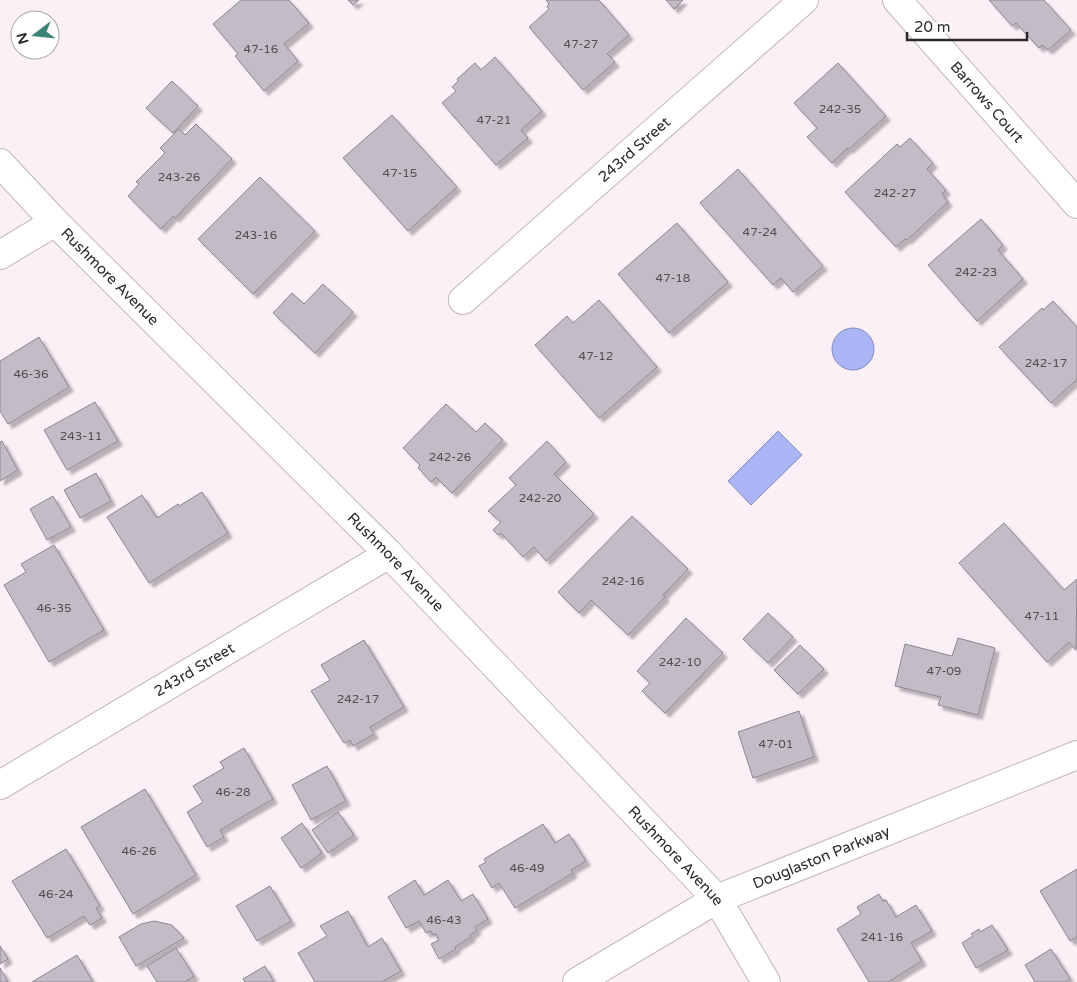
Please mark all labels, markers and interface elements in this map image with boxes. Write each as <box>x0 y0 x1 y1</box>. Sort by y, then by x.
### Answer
north arrow <box>10 10 60 60</box>
scale bar <box>907 10 1027 42</box>
text: 20 m <box>914 18 951 36</box>
text: N <box>13 31 33 46</box>
house number: 47-27 <box>564 37 598 51</box>
house number: 47-16 <box>244 42 278 56</box>
street label: Barrows Court <box>946 58 1028 146</box>
house number: 242-35 <box>819 102 861 116</box>
house number: 47-21 <box>477 113 511 127</box>
street label: 243rd Street <box>594 113 674 186</box>
house number: 47-15 <box>383 166 417 180</box>
house number: 243-26 <box>158 170 200 184</box>
house number: 242-27 <box>874 186 916 200</box>
street label: Rushmore Avenue <box>57 224 163 329</box>
house number: 47-24 <box>743 225 778 239</box>
house number: 243-16 <box>235 228 277 242</box>
house number: 242-23 <box>955 265 997 279</box>
house number: 47-18 <box>656 271 690 285</box>
house number: 47-12 <box>579 349 613 363</box>
house number: 242-17 <box>1025 356 1067 370</box>
house number: 46-36 <box>13 367 49 381</box>
house number: 243-11 <box>60 429 102 443</box>
house number: 242-26 <box>429 450 471 464</box>
house number: 242-20 <box>519 491 562 505</box>
street label: Rushmore Avenue <box>344 509 448 615</box>
house number: 242-16 <box>602 574 644 588</box>
house number: 46-35 <box>36 601 72 615</box>
house number: 47-11 <box>1025 609 1059 623</box>
street label: 243rd Street <box>151 639 238 700</box>
house number: 242-10 <box>659 655 702 669</box>
house number: 47-09 <box>927 664 961 678</box>
house number: 242-17 <box>337 692 379 706</box>
house number: 47-01 <box>759 737 793 751</box>
house number: 46-28 <box>215 785 251 799</box>
street label: Rushmore Avenue <box>624 802 728 909</box>
street label: Douglaston Parkway <box>750 822 892 893</box>
house number: 46-26 <box>121 844 157 858</box>
house number: 46-49 <box>509 861 545 875</box>
house number: 46-24 <box>38 887 74 901</box>
house number: 46-43 <box>426 913 462 927</box>
house number: 241-16 <box>861 930 903 944</box>

